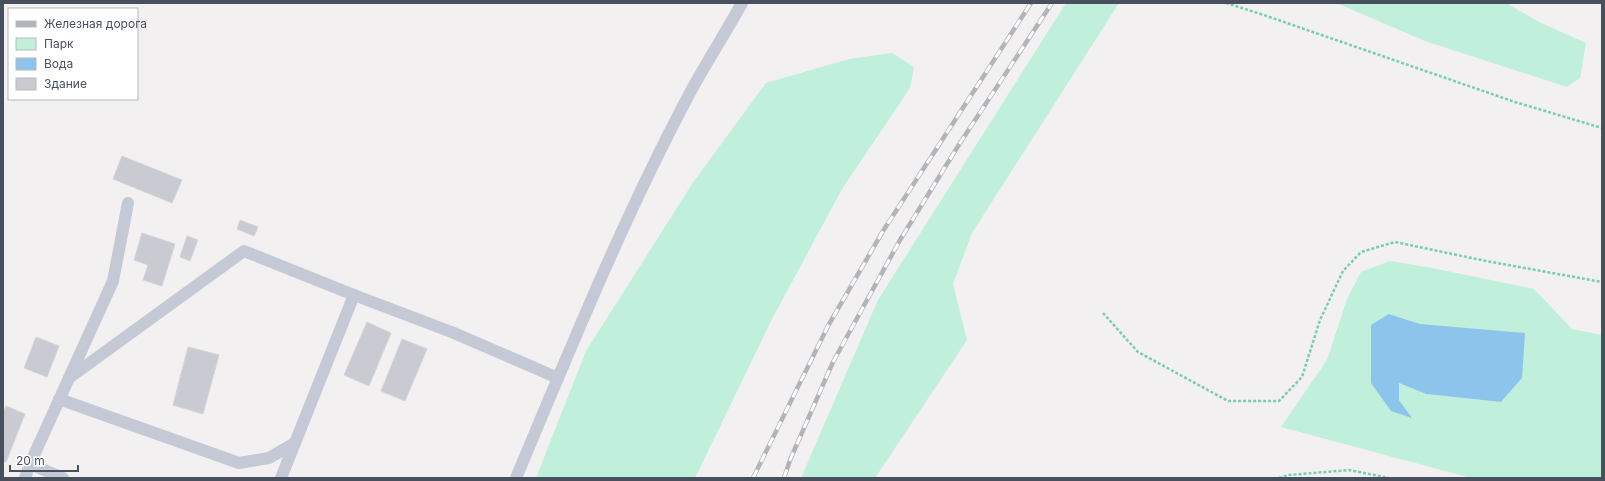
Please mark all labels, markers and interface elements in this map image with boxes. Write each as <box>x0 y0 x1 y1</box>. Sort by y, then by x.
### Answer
legend <box>8 8 138 100</box>
text: Железная дорога <box>44 16 147 31</box>
text: Парк <box>44 36 74 51</box>
text: Вода <box>44 56 73 71</box>
text: Здание <box>44 76 87 91</box>
scale bar <box>10 447 78 473</box>
text: 20 m <box>16 453 45 468</box>

